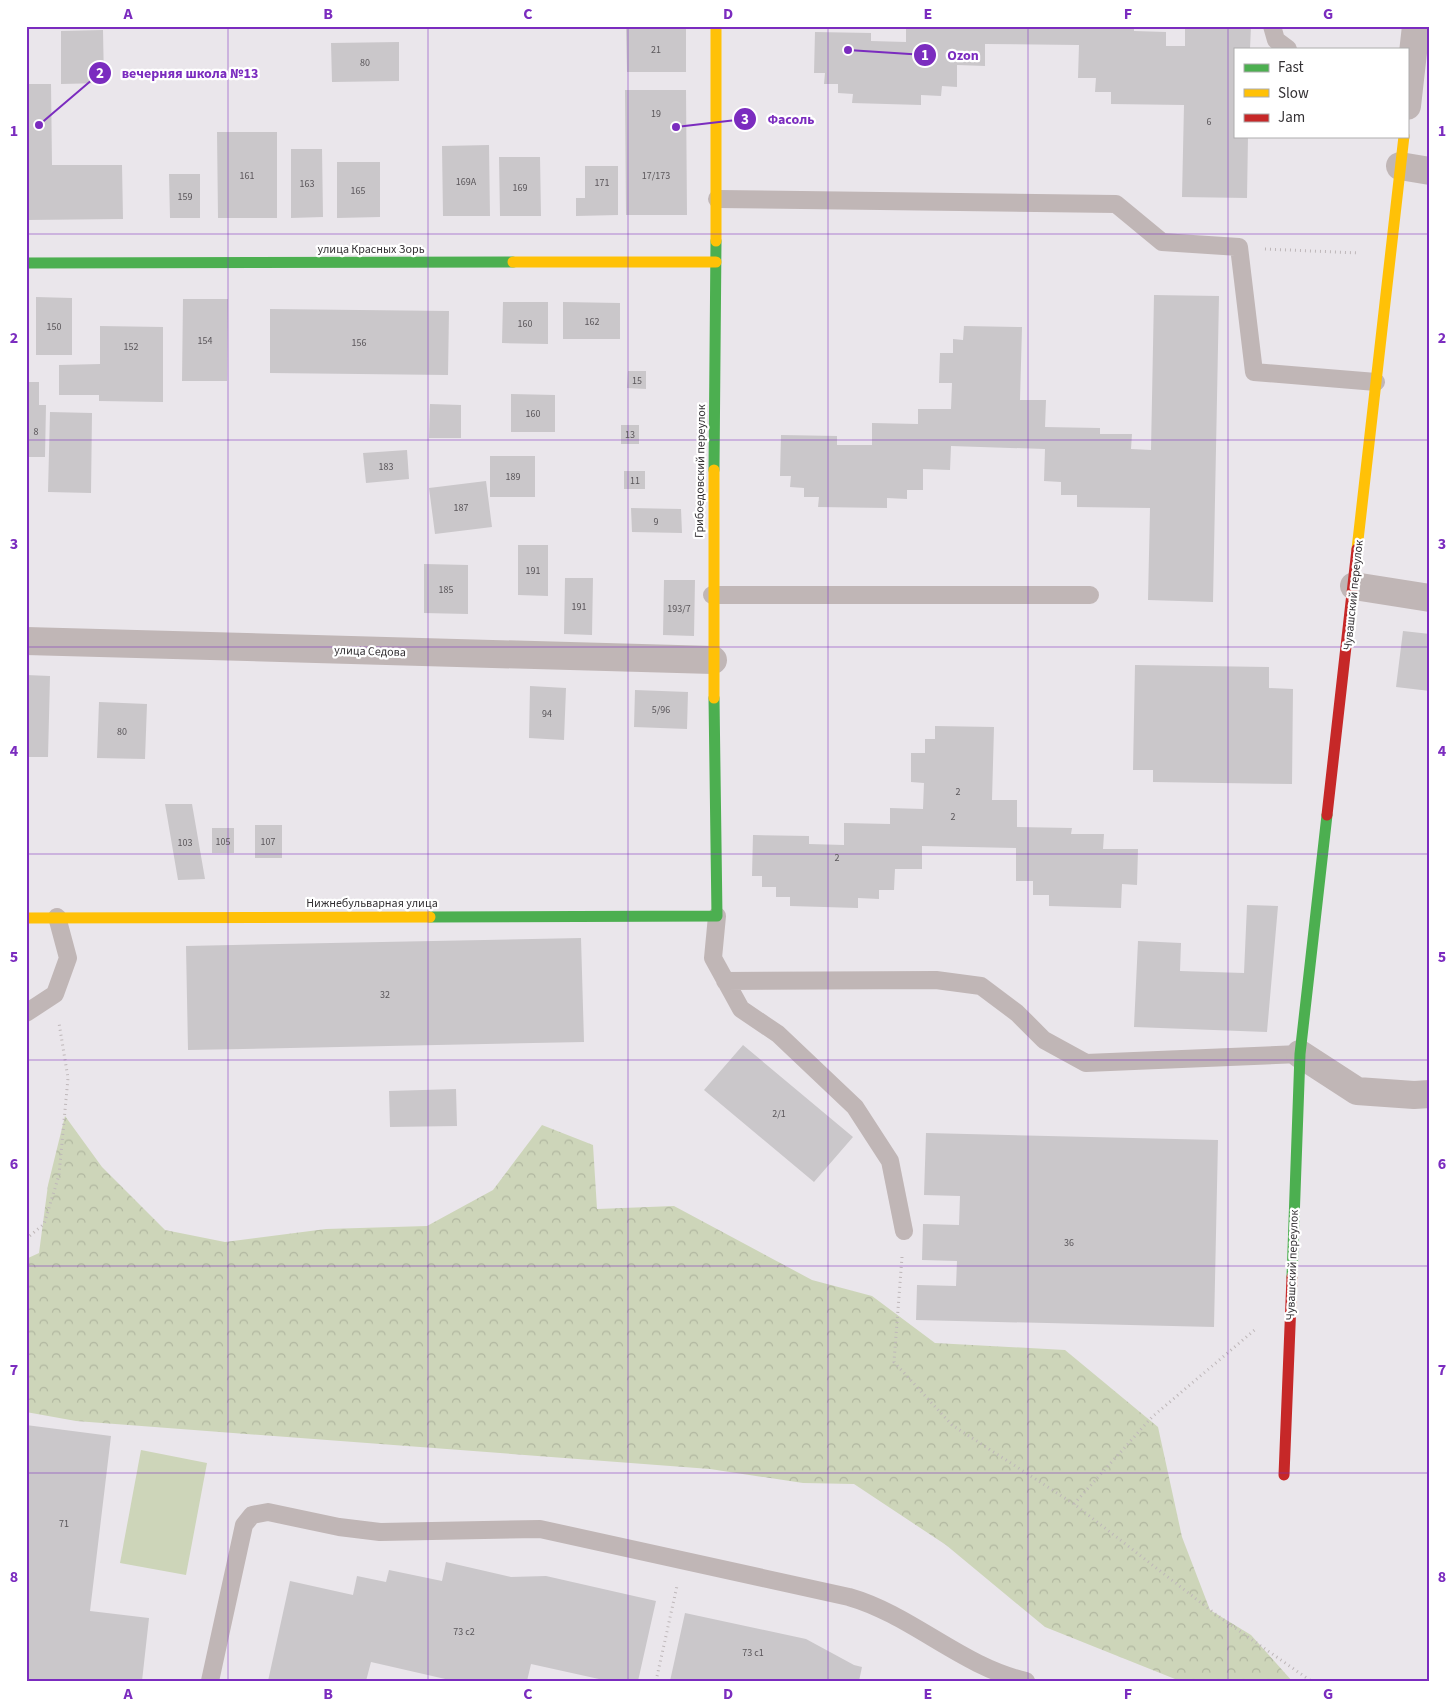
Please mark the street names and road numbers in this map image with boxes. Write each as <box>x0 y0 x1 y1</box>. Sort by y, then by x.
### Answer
street label: улица Красных Зорь <box>317 241 425 258</box>
street label: Грибоедовский переулок <box>691 404 710 538</box>
street label: Чувашский переулок <box>1339 539 1368 651</box>
street label: улица Седова <box>334 642 406 661</box>
street label: Нижнебульварная улица <box>306 895 438 912</box>
street label: Чувашский переулок <box>1282 1209 1303 1321</box>

